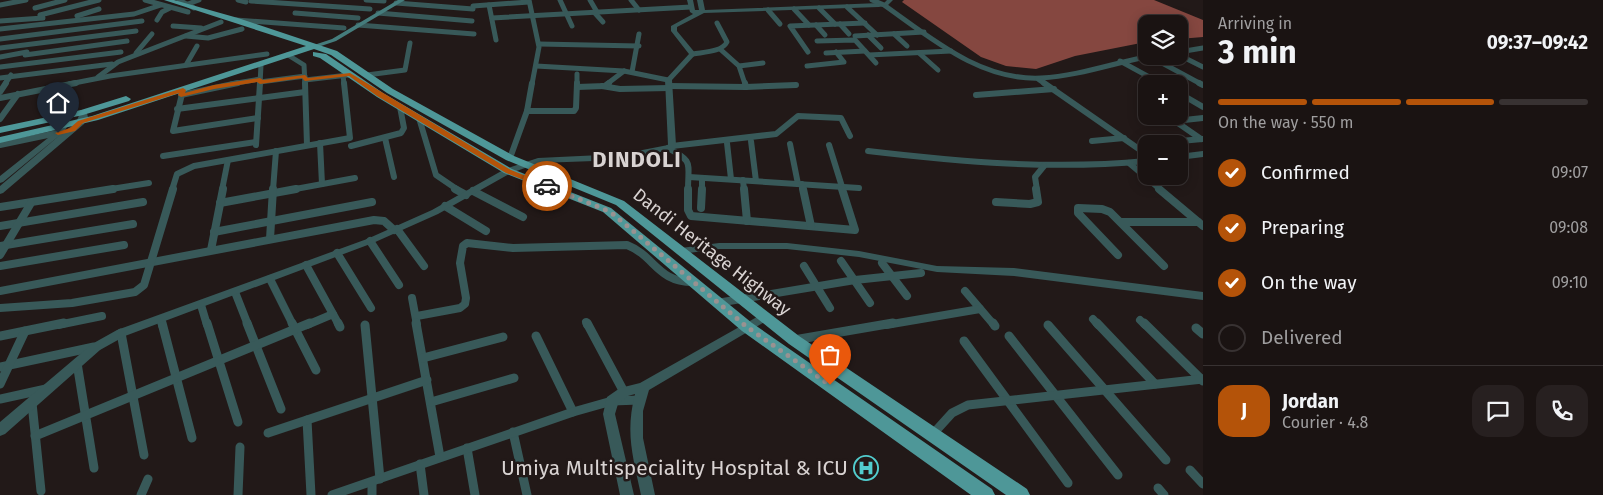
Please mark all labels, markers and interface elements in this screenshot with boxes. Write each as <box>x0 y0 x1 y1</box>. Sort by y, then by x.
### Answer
text: Arriving in <box>1218 14 1292 33</box>
map controls <box>1138 15 1188 185</box>
button: layers <box>1138 15 1188 65</box>
text: 09:37–09:42 <box>1487 31 1588 54</box>
text: 3 min <box>1218 33 1297 71</box>
button: + <box>1138 75 1188 125</box>
pin <box>37 82 79 133</box>
icon: home <box>44 89 72 117</box>
text: On the way · 550 m <box>1218 113 1354 132</box>
button: − <box>1138 135 1188 185</box>
district label: DINDOLI <box>592 146 682 173</box>
icon: check <box>1218 159 1246 187</box>
courier <box>522 161 572 211</box>
text: Confirmed <box>1261 161 1350 184</box>
text: 09:07 <box>1551 163 1588 182</box>
icon: car <box>533 172 561 200</box>
street label: Dandi Heritage Highway <box>629 183 795 321</box>
icon: check <box>1218 214 1246 242</box>
text: Preparing <box>1261 216 1344 239</box>
text: 09:08 <box>1549 218 1588 237</box>
icon: check <box>1218 269 1246 297</box>
text: On the way <box>1261 271 1357 294</box>
text: 09:10 <box>1552 273 1588 292</box>
text: Delivered <box>1261 326 1343 349</box>
pin <box>809 334 851 385</box>
icon: bag <box>816 341 844 369</box>
button: chat <box>1472 385 1524 437</box>
button: phone <box>1536 385 1588 437</box>
text: Jordan <box>1282 390 1339 413</box>
text: J <box>1241 399 1247 422</box>
text: Courier · 4.8 <box>1282 413 1368 432</box>
place label: Umiya Multispeciality Hospital & ICU <box>501 455 848 481</box>
hospital icon: Umiya Multispeciality Hospital & ICU <box>853 455 879 481</box>

